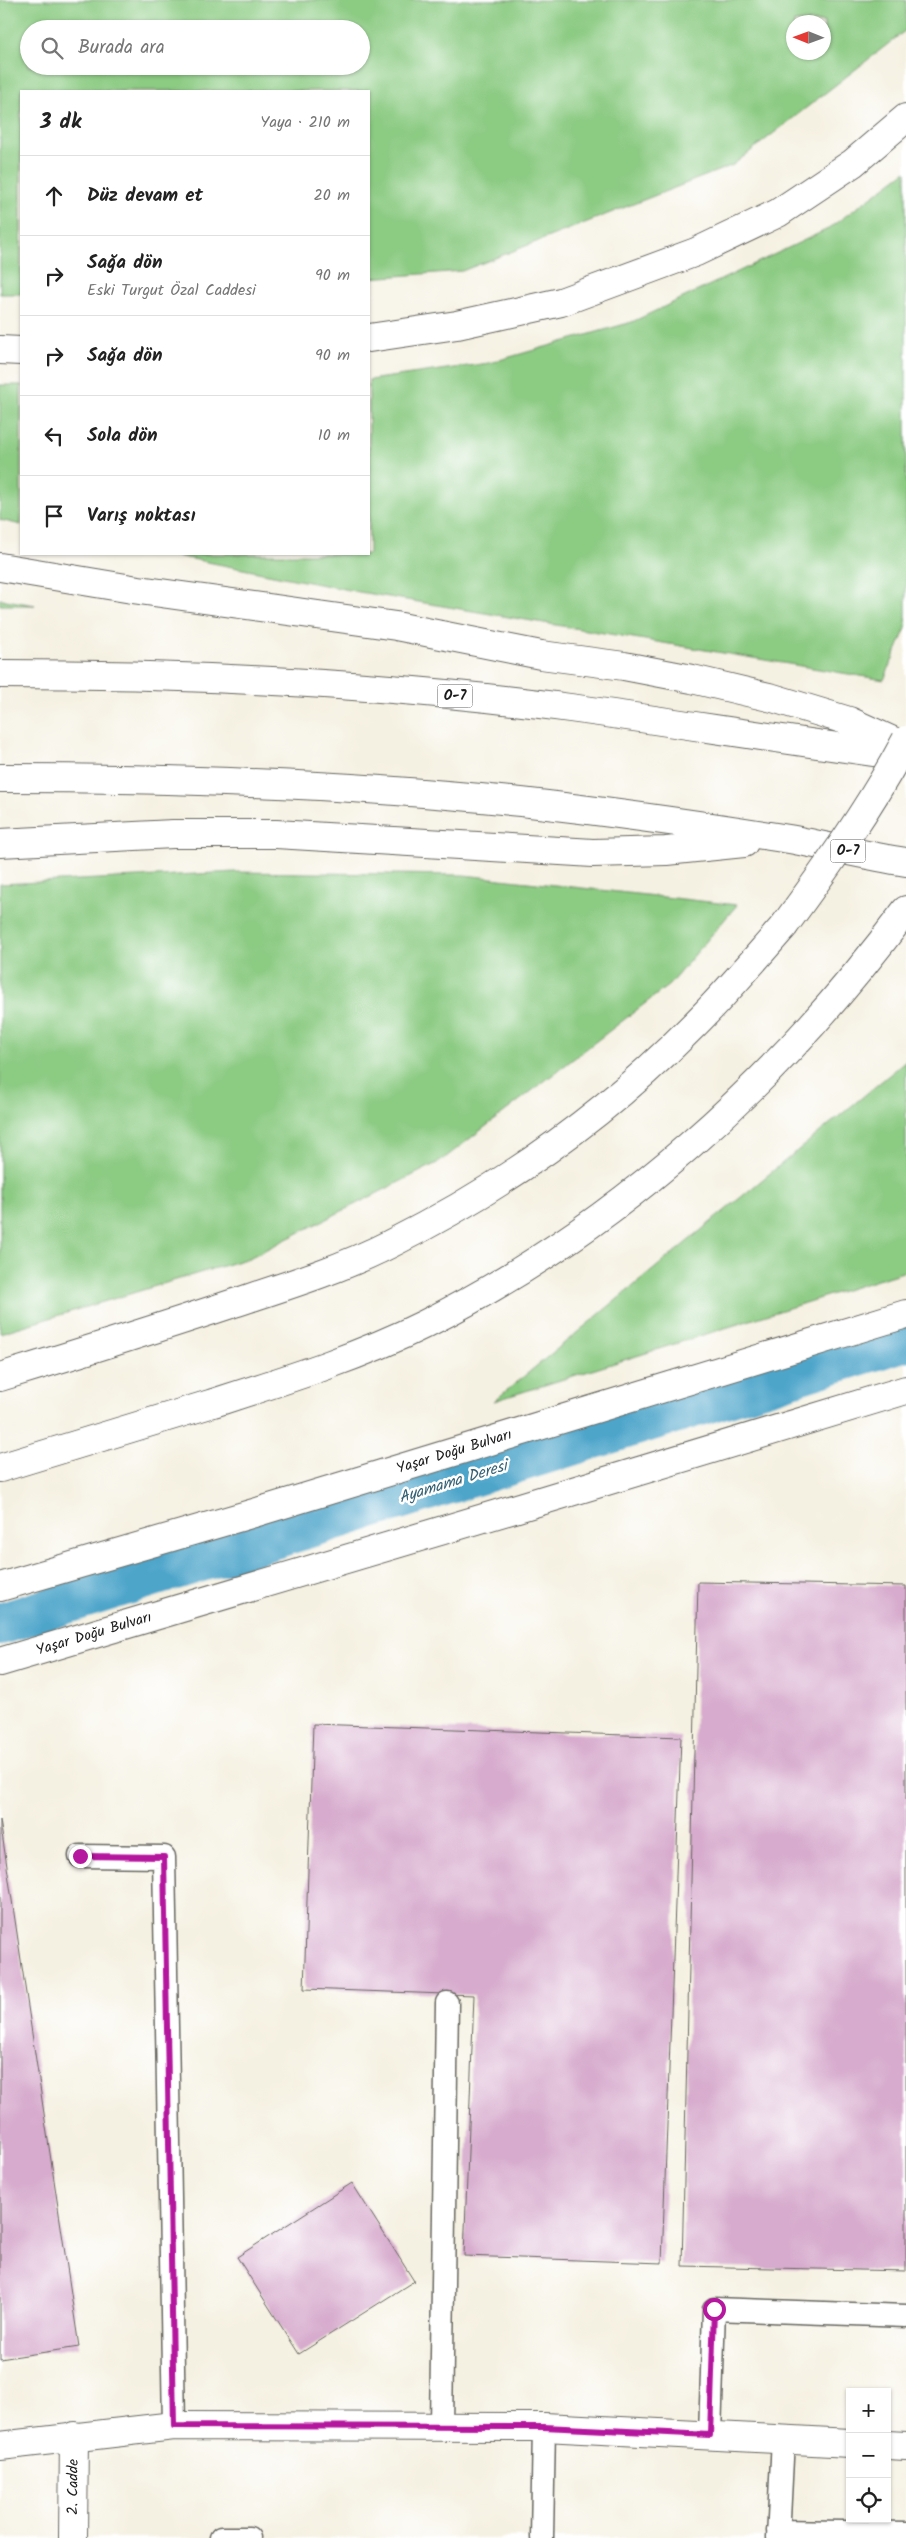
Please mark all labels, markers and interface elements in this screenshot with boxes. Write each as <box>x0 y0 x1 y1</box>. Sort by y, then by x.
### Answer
north arrow <box>786 15 831 60</box>
search box <box>20 20 370 75</box>
text: Burada ara <box>78 33 165 63</box>
icon: search <box>38 34 66 62</box>
text: 3 dk <box>40 106 81 139</box>
text: Yaya · 210 m <box>260 110 350 135</box>
text: Düz devam et <box>87 181 203 211</box>
icon: ahead <box>40 182 68 210</box>
text: 20 m <box>314 183 350 208</box>
text: Sağa dön <box>87 248 163 278</box>
icon: right <box>40 262 68 290</box>
text: 90 m <box>315 263 350 288</box>
text: Eski Turgut Özal Caddesi <box>87 278 256 303</box>
text: Sağa dön <box>87 341 163 371</box>
icon: right <box>40 342 68 370</box>
text: 90 m <box>315 343 350 368</box>
text: Sola dön <box>87 421 158 451</box>
icon: left <box>40 422 68 450</box>
text: 10 m <box>318 423 350 448</box>
text: Varış noktası <box>87 501 195 531</box>
icon: arrive <box>40 502 68 530</box>
road number: O-7 <box>438 684 472 708</box>
road number: O-7 <box>830 839 866 862</box>
street label: Yaşar Doğu Bulvarı <box>394 1423 515 1481</box>
water label: Ayamama Deresi <box>396 1453 513 1510</box>
street label: Yaşar Doğu Bulvarı <box>33 1605 155 1663</box>
route end <box>69 1845 92 1868</box>
route start <box>703 2298 726 2321</box>
map controls <box>846 2388 891 2523</box>
button: + <box>846 2388 891 2433</box>
button: − <box>846 2433 891 2478</box>
street label: 2. Cadde <box>61 2459 86 2515</box>
button: locate <box>846 2478 891 2523</box>

